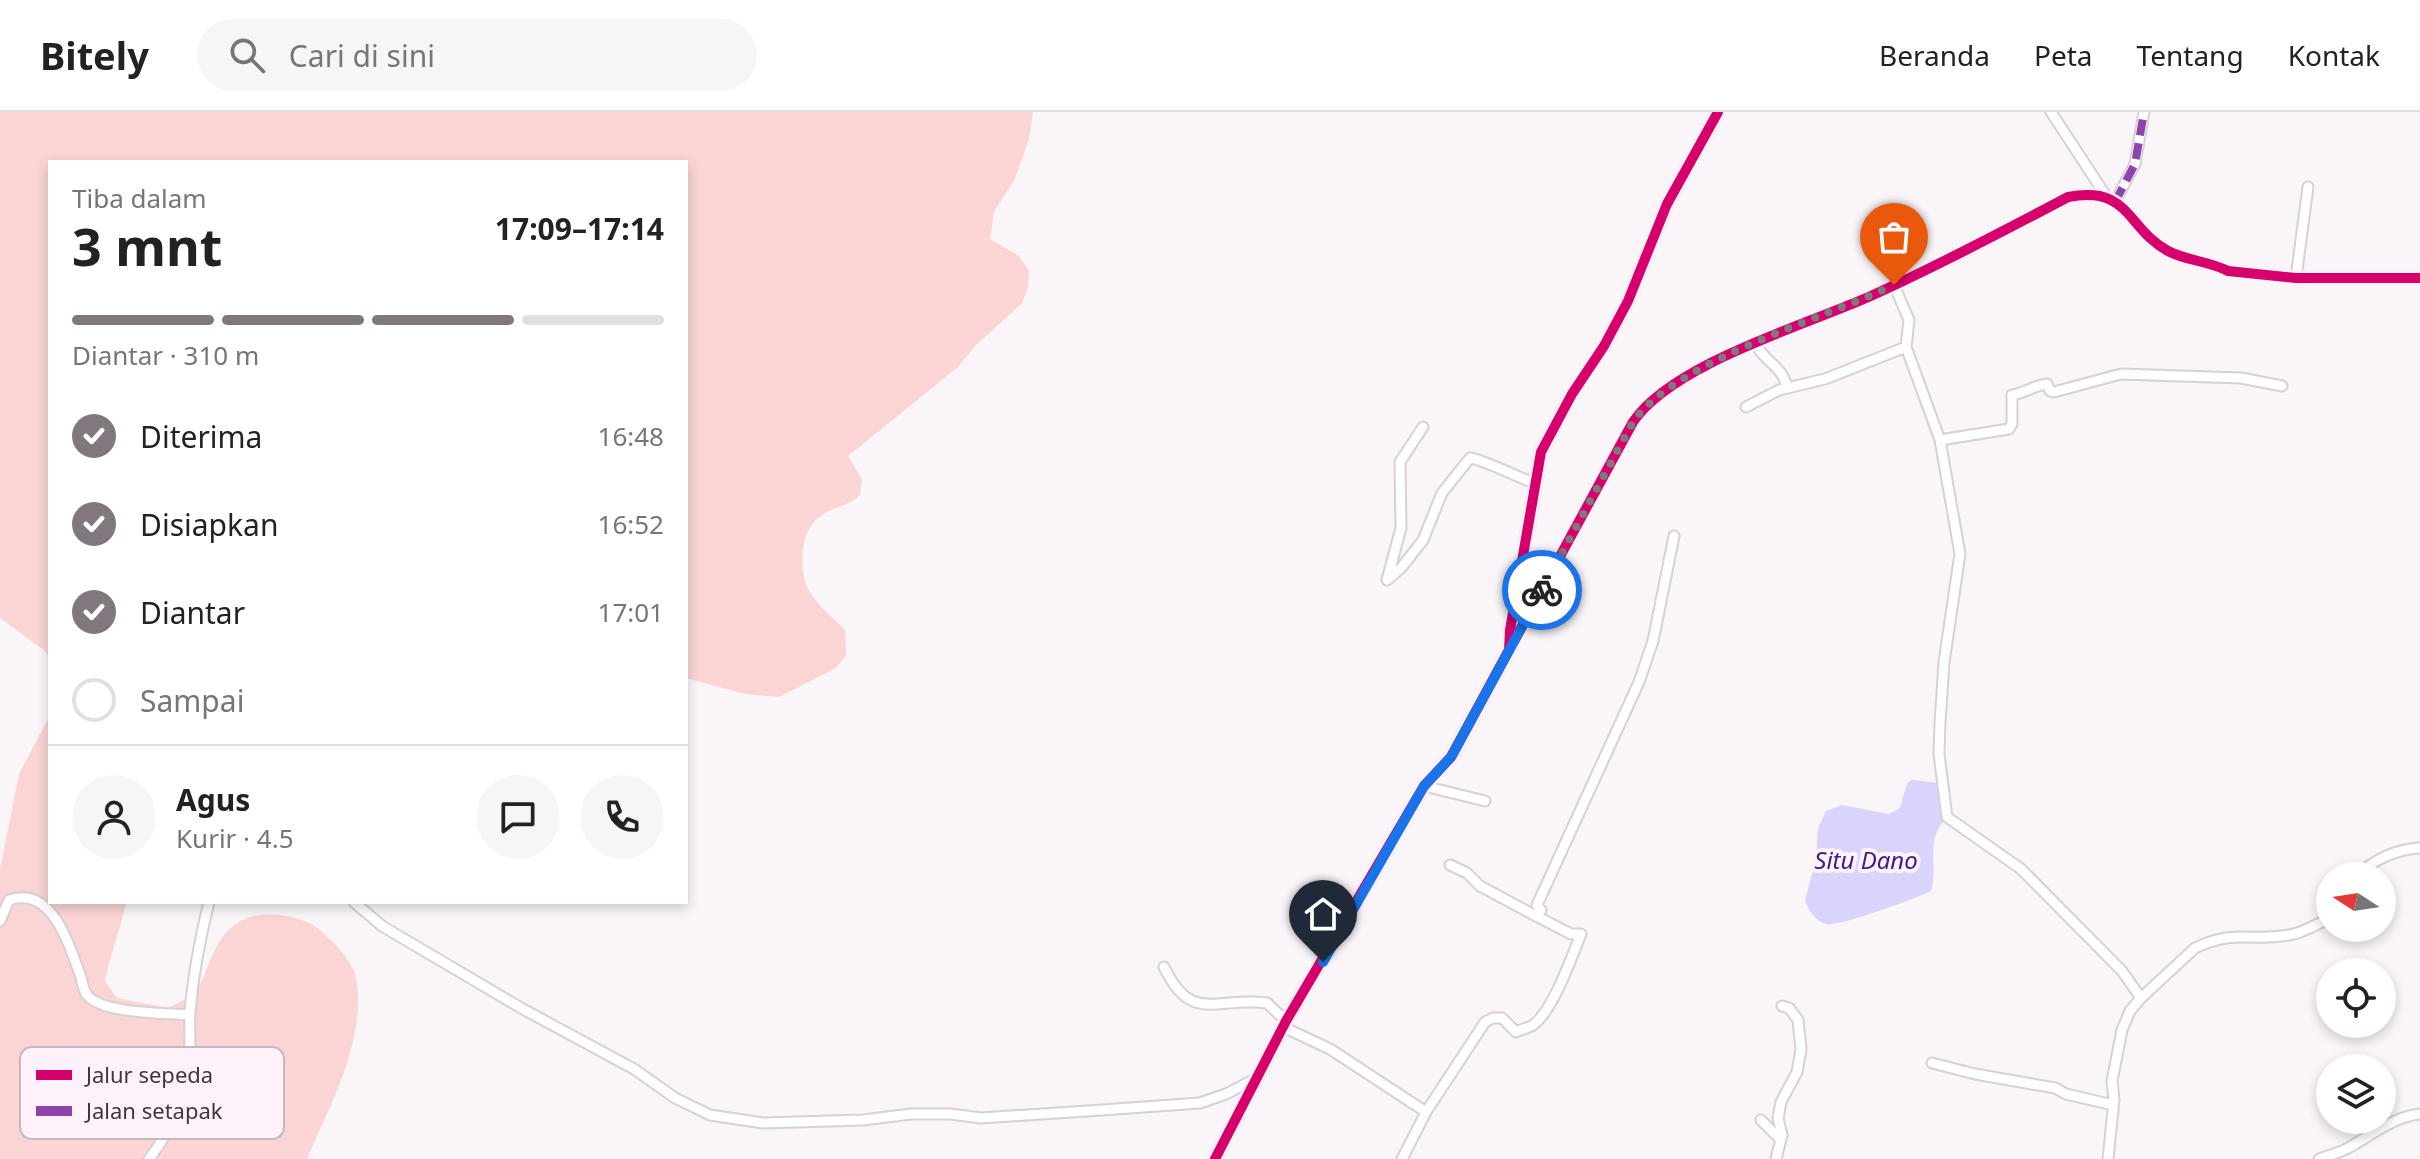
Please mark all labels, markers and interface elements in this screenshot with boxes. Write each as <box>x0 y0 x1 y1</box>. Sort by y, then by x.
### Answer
search box <box>197 19 757 91</box>
text: Bitely <box>40 29 149 81</box>
icon: search <box>225 33 269 77</box>
text: Cari di sini <box>289 35 435 76</box>
text: Beranda <box>1879 36 1990 74</box>
text: Peta <box>2034 36 2093 74</box>
text: Tentang <box>2137 36 2244 74</box>
text: Kontak <box>2288 36 2380 74</box>
text: Tiba dalam <box>72 180 207 216</box>
pin <box>1860 203 1928 285</box>
text: 17:09–17:14 <box>495 208 664 249</box>
text: 3 mnt <box>72 210 222 281</box>
icon: bag <box>1872 215 1916 259</box>
text: Diantar · 310 m <box>72 337 259 373</box>
icon: check <box>72 414 116 458</box>
text: Diterima <box>140 416 262 457</box>
text: 16:48 <box>598 418 664 454</box>
icon: check <box>72 502 116 546</box>
text: Disiapkan <box>140 504 278 545</box>
text: 16:52 <box>598 506 664 542</box>
courier <box>1502 550 1582 630</box>
icon: bike <box>1520 568 1564 612</box>
icon: check <box>72 590 116 634</box>
text: Diantar <box>140 592 245 633</box>
text: 17:01 <box>598 594 664 630</box>
text: Sampai <box>140 680 244 721</box>
button: person <box>72 775 156 859</box>
button: chat <box>476 775 560 859</box>
button: phone <box>580 775 664 859</box>
text: Agus <box>176 779 250 820</box>
text: Kurir · 4.5 <box>176 820 294 856</box>
water label: Situ Dano <box>1814 843 1918 876</box>
north arrow <box>2316 862 2396 942</box>
map controls <box>2316 862 2396 1134</box>
pin <box>1289 880 1357 962</box>
icon: home <box>1301 892 1345 936</box>
button: locate <box>2316 958 2396 1038</box>
legend <box>20 1047 284 1139</box>
button: layers <box>2316 1054 2396 1134</box>
text: Jalur sepeda <box>84 1059 213 1089</box>
text: Jalan setapak <box>84 1095 223 1125</box>

